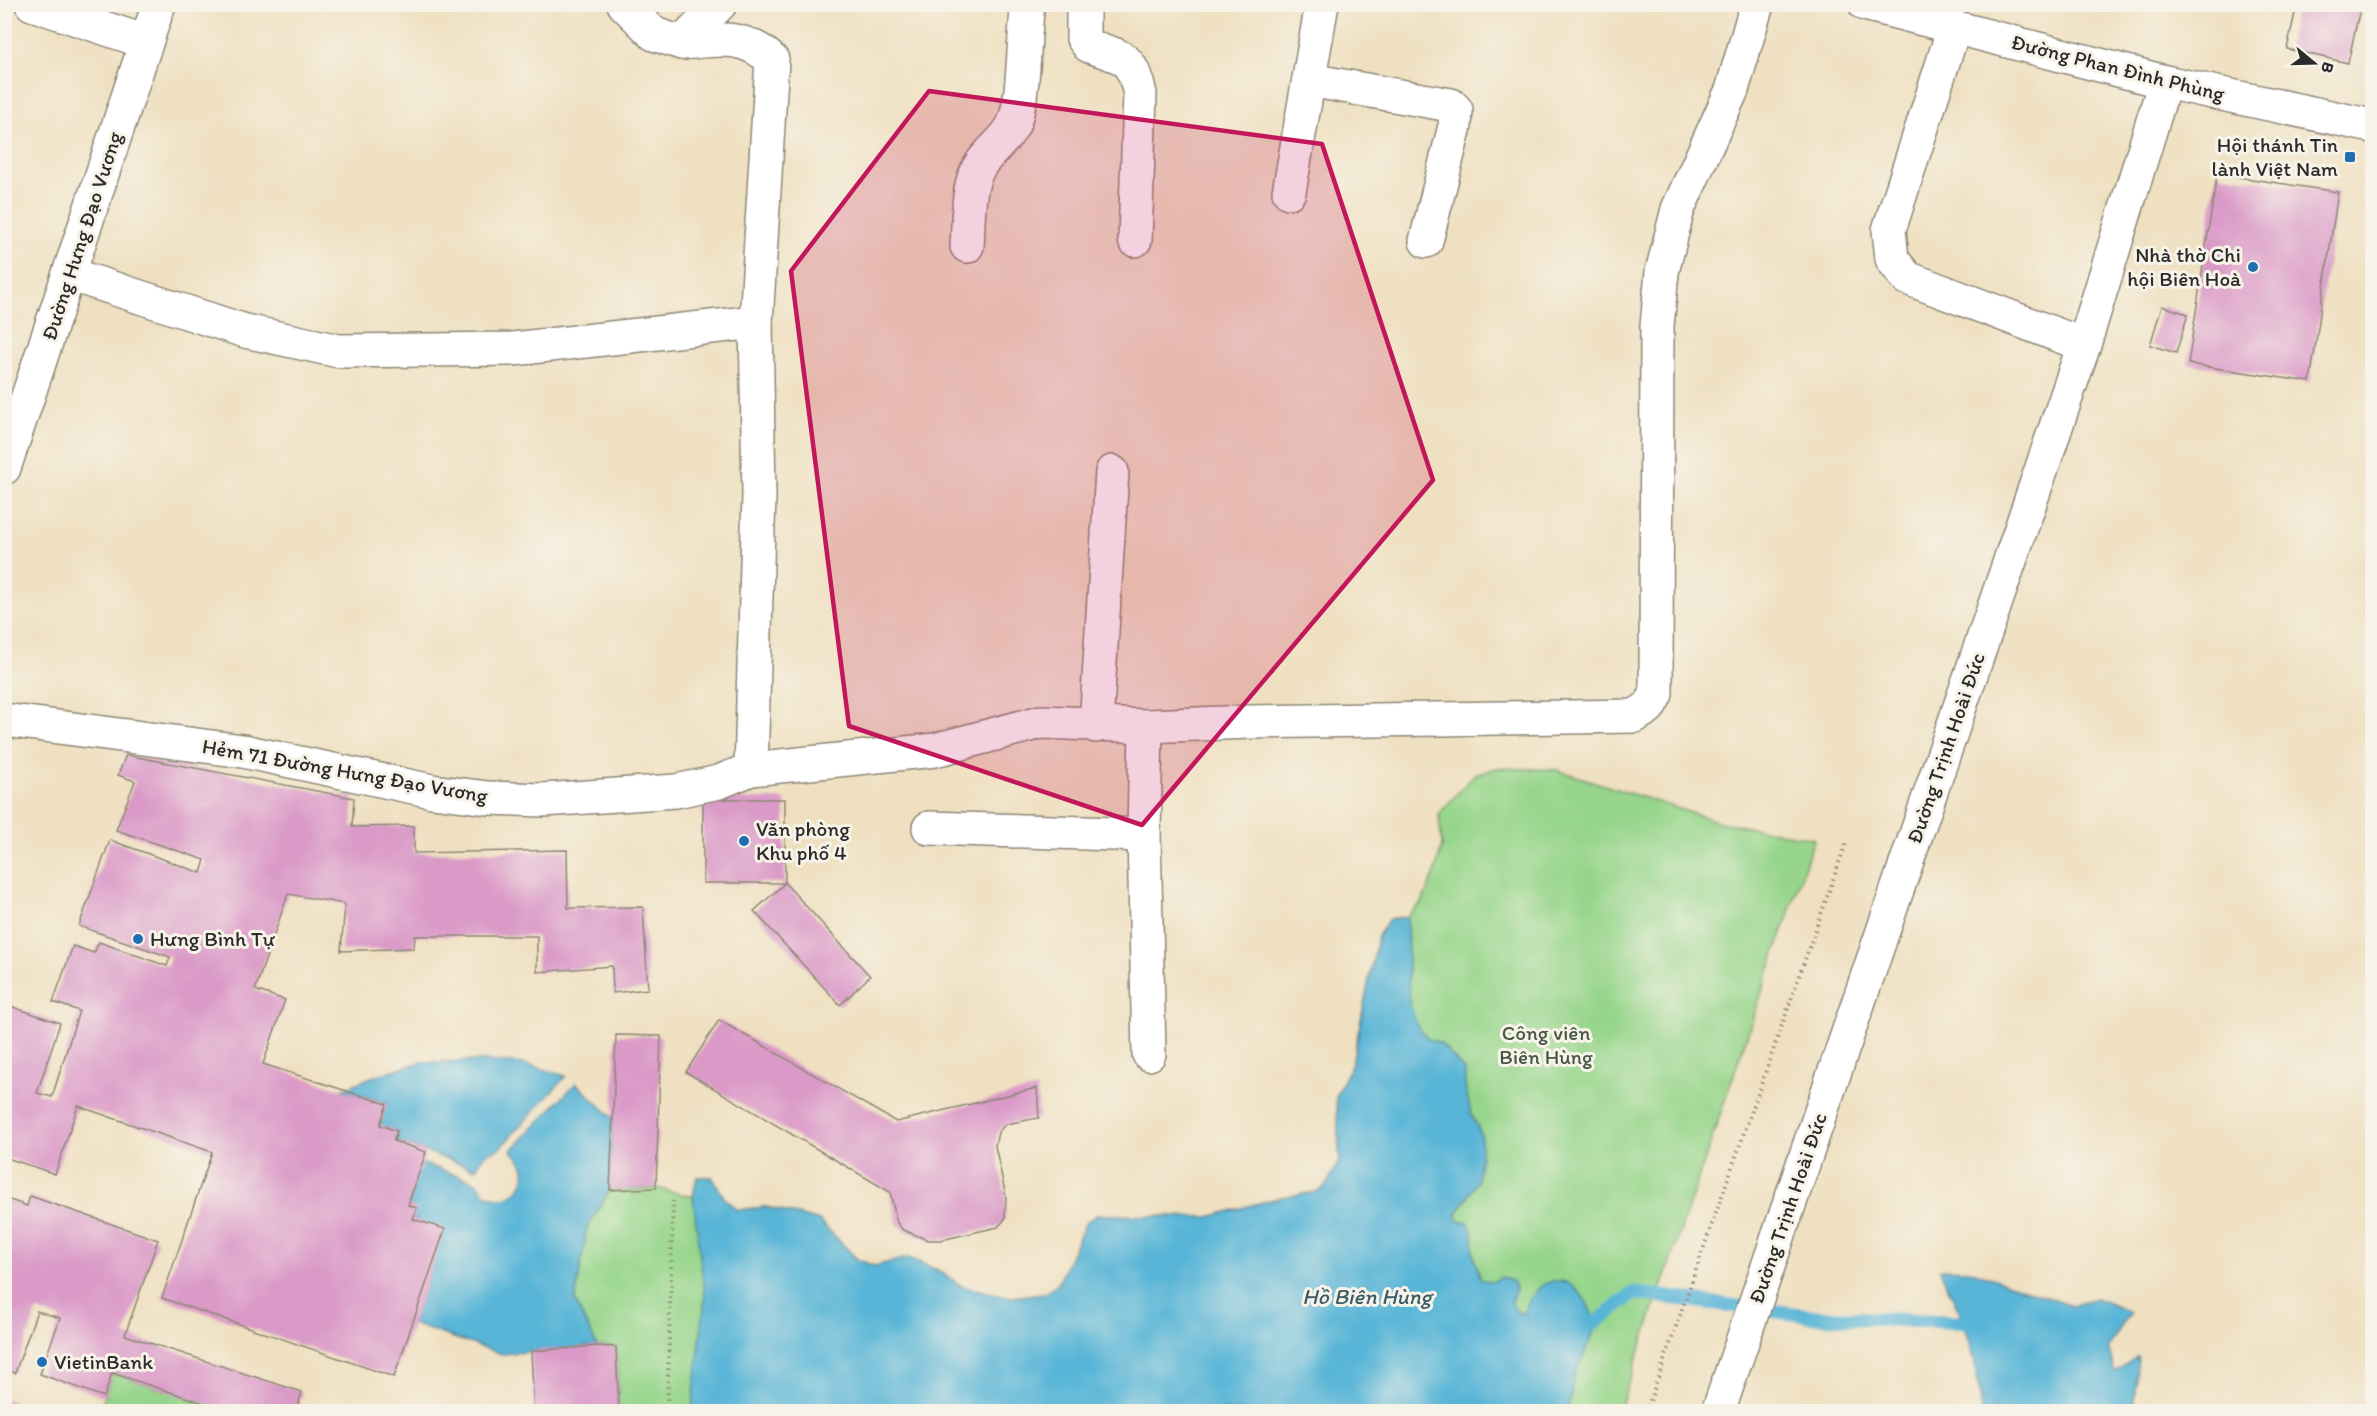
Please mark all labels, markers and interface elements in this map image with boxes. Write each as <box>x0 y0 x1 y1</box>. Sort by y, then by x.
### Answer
street label: Đường Phan Đình Phùng <box>2009 29 2228 106</box>
north arrow <box>2284 33 2344 93</box>
text: B <box>2317 60 2338 76</box>
street label: Đường Hưng Đạo Vương <box>36 128 127 343</box>
place label: Hội thánh Tin lành Việt Nam <box>2212 132 2338 181</box>
marker: Hội thánh Tin lành Việt Nam <box>2343 150 2357 164</box>
place label: Nhà thờ Chi hội Biên Hoà <box>2127 242 2241 291</box>
marker: Nhà thờ Chi hội Biên Hoà <box>2246 260 2260 274</box>
street label: Đường Trịnh Hoài Đức <box>1901 649 1990 847</box>
street label: Hẻm 71 Đường Hưng Đạo Vương <box>200 733 490 808</box>
place label: Văn phòng Khu phố 4 <box>756 816 850 865</box>
marker: Văn phòng Khu phố 4 <box>737 834 751 848</box>
place label: Hưng Bình Tự <box>150 926 276 951</box>
marker: Hưng Bình Tự <box>131 932 145 946</box>
park label: Công viên Biên Hùng <box>1499 1020 1593 1069</box>
street label: Đường Trịnh Hoài Đức <box>1743 1109 1832 1307</box>
water label: Hồ Biên Hùng <box>1302 1283 1434 1310</box>
place label: VietinBank <box>54 1349 153 1374</box>
marker: VietinBank <box>35 1355 49 1369</box>

